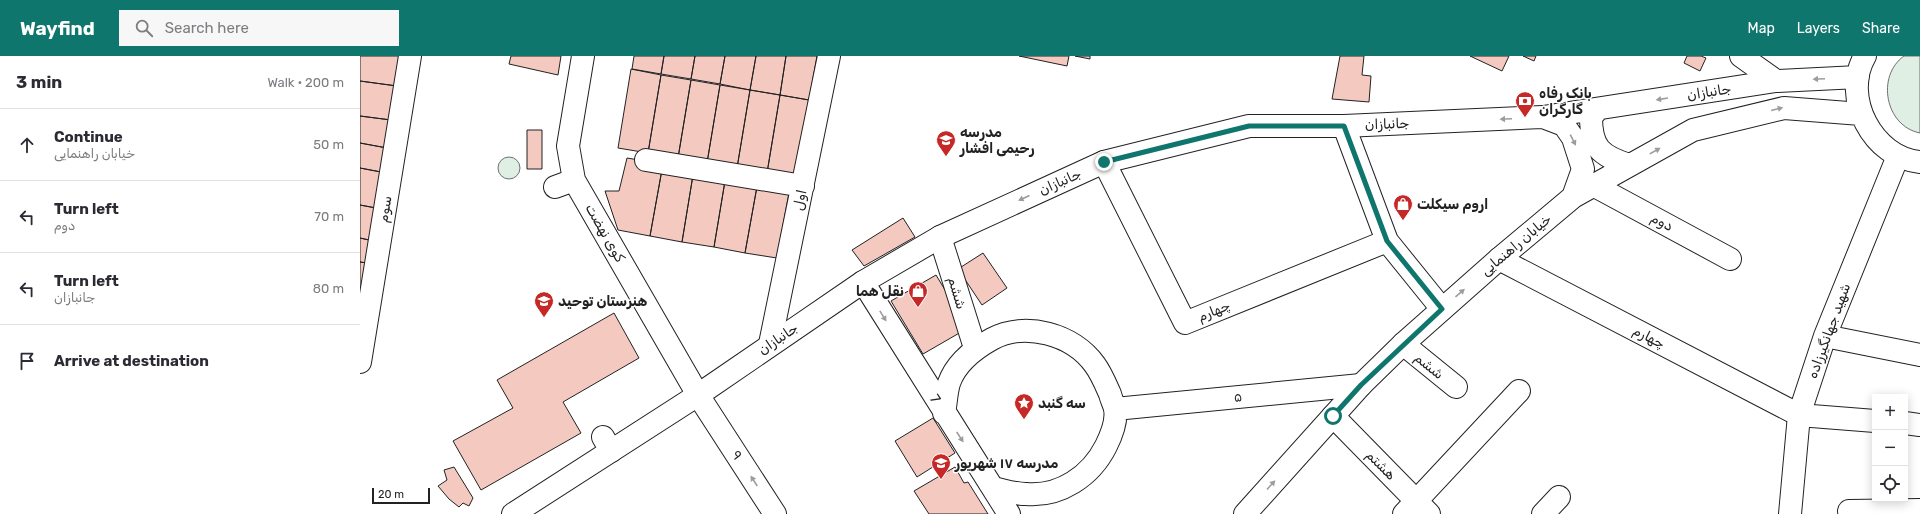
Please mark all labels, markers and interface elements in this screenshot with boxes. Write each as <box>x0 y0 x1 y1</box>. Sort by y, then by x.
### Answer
search box <box>119 10 399 46</box>
text: Wayfind <box>20 17 95 40</box>
icon: search <box>133 17 155 39</box>
text: Search here <box>165 19 249 37</box>
text: Map <box>1748 20 1775 37</box>
text: Layers <box>1797 20 1840 37</box>
text: Share <box>1862 20 1900 37</box>
text: 3 min <box>16 72 62 92</box>
text: Walk · 200 m <box>267 75 344 90</box>
one-way arrow <box>1813 76 1825 83</box>
street label: جانبازان <box>1686 80 1732 104</box>
place label: بانک رفاه گارگران <box>1539 85 1592 118</box>
bank icon: بانک رفاه گارگران <box>1514 90 1536 118</box>
one-way arrow <box>1656 96 1668 102</box>
one-way arrow <box>1771 106 1783 112</box>
street label: جانبازان <box>1365 115 1410 133</box>
one-way arrow <box>1499 116 1512 122</box>
place label: مدرسه رحیمی افشار <box>959 124 1035 157</box>
text: Continue <box>54 128 123 146</box>
school or university icon: مدرسه رحیمی افشار <box>935 129 957 157</box>
icon: ahead <box>16 134 38 156</box>
one-way arrow <box>1570 134 1576 145</box>
text: 50 m <box>313 137 344 152</box>
text: خیابان راهنمایی <box>54 146 135 161</box>
one-way arrow <box>1649 148 1661 154</box>
route end <box>1095 153 1113 171</box>
street label: جانبازان <box>1036 165 1084 199</box>
street label: اول <box>790 188 810 212</box>
shop icon: اروم سیکلت <box>1392 193 1414 221</box>
street label: سوم <box>375 194 396 224</box>
one-way arrow <box>1019 195 1030 201</box>
place label: اروم سیکلت <box>1417 196 1488 214</box>
text: Turn left <box>54 200 119 218</box>
street label: کوی نهضت <box>582 201 629 266</box>
icon: left <box>16 206 38 228</box>
text: 70 m <box>314 209 344 224</box>
street label: دوم <box>1647 209 1676 236</box>
street label: خیابان راهنمایی <box>1477 210 1555 280</box>
text: دوم <box>54 218 75 233</box>
text: Turn left <box>54 272 119 290</box>
street label: ششم <box>944 275 970 311</box>
icon: left <box>16 278 38 300</box>
shop icon: نقل هما <box>907 280 929 308</box>
text: 80 m <box>313 281 344 296</box>
street label: شهید جهانگیرزاده <box>1804 281 1854 381</box>
place label: نقل هما <box>856 283 904 300</box>
one-way arrow <box>1455 288 1465 298</box>
text: جانبازان <box>54 290 95 305</box>
school or university icon: هنرستان توحید <box>533 290 555 318</box>
place label: هنرستان توحید <box>558 293 647 310</box>
street label: چهارم <box>1195 297 1233 326</box>
one-way arrow <box>880 310 887 321</box>
street label: جانبازان <box>755 319 801 358</box>
street label: چهارم <box>1630 322 1668 353</box>
street label: ششم <box>1411 349 1447 383</box>
icon: arrive <box>16 350 38 372</box>
text: Arrive at destination <box>54 352 209 370</box>
street label: ۵ <box>1233 388 1243 406</box>
street label: 7 <box>926 391 944 407</box>
place icon: سه گنبد <box>1013 392 1035 420</box>
map controls <box>1872 394 1908 502</box>
button: + <box>1872 394 1908 430</box>
place label: سه گنبد <box>1038 395 1086 412</box>
route start <box>1324 407 1342 425</box>
button: − <box>1872 430 1908 466</box>
one-way arrow <box>956 432 964 443</box>
street label: ۹ <box>728 447 746 463</box>
street label: هشتم <box>1363 447 1399 483</box>
school or university icon: مدرسه ۱۷ شهریور <box>930 452 952 480</box>
place label: مدرسه ۱۷ شهریور <box>954 455 1058 472</box>
button: locate <box>1872 466 1908 502</box>
one-way arrow <box>750 476 758 486</box>
one-way arrow <box>1266 480 1276 490</box>
scale bar <box>372 486 430 505</box>
text: 20 m <box>378 488 404 501</box>

